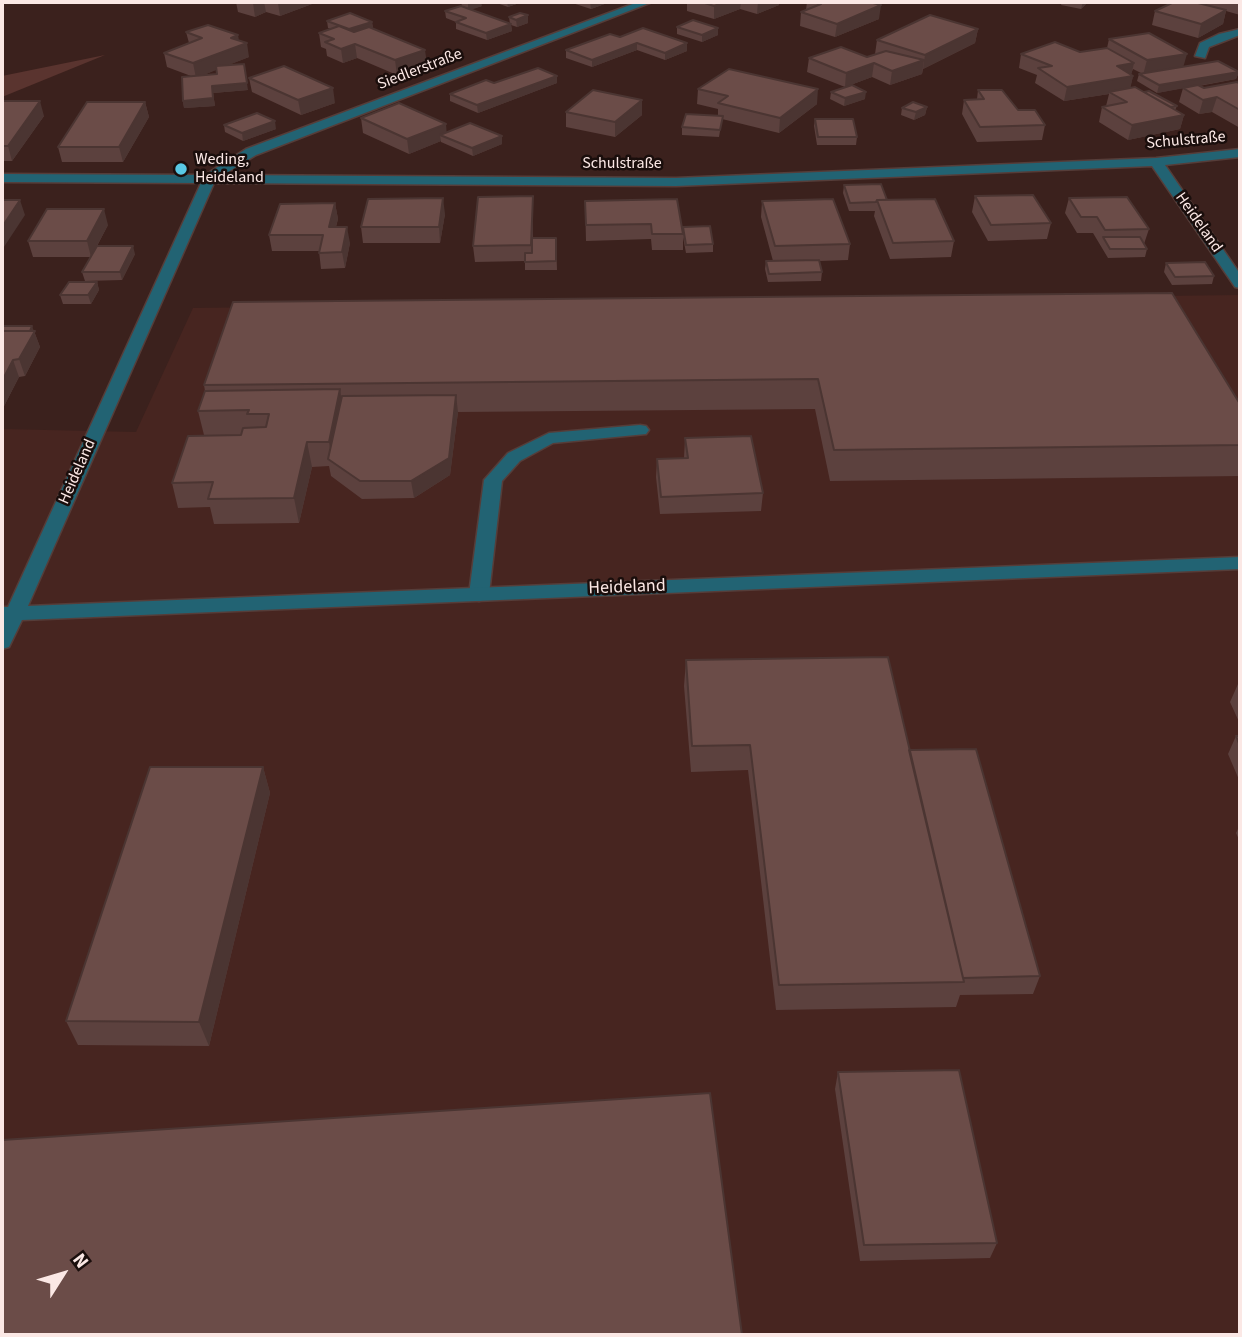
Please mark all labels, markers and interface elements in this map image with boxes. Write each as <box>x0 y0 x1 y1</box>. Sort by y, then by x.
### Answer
street label: Siedlerstraße <box>375 45 465 95</box>
street label: Schulstraße <box>1146 128 1226 154</box>
place label: Weding, Heideland <box>195 150 264 188</box>
street label: Schulstraße <box>582 154 662 174</box>
marker: Weding, Heideland <box>173 161 189 177</box>
street label: Heideland <box>1170 189 1226 257</box>
street label: Heideland <box>55 437 101 507</box>
street label: Heideland <box>588 576 666 600</box>
north arrow <box>28 1239 98 1309</box>
text: N <box>66 1248 95 1274</box>

